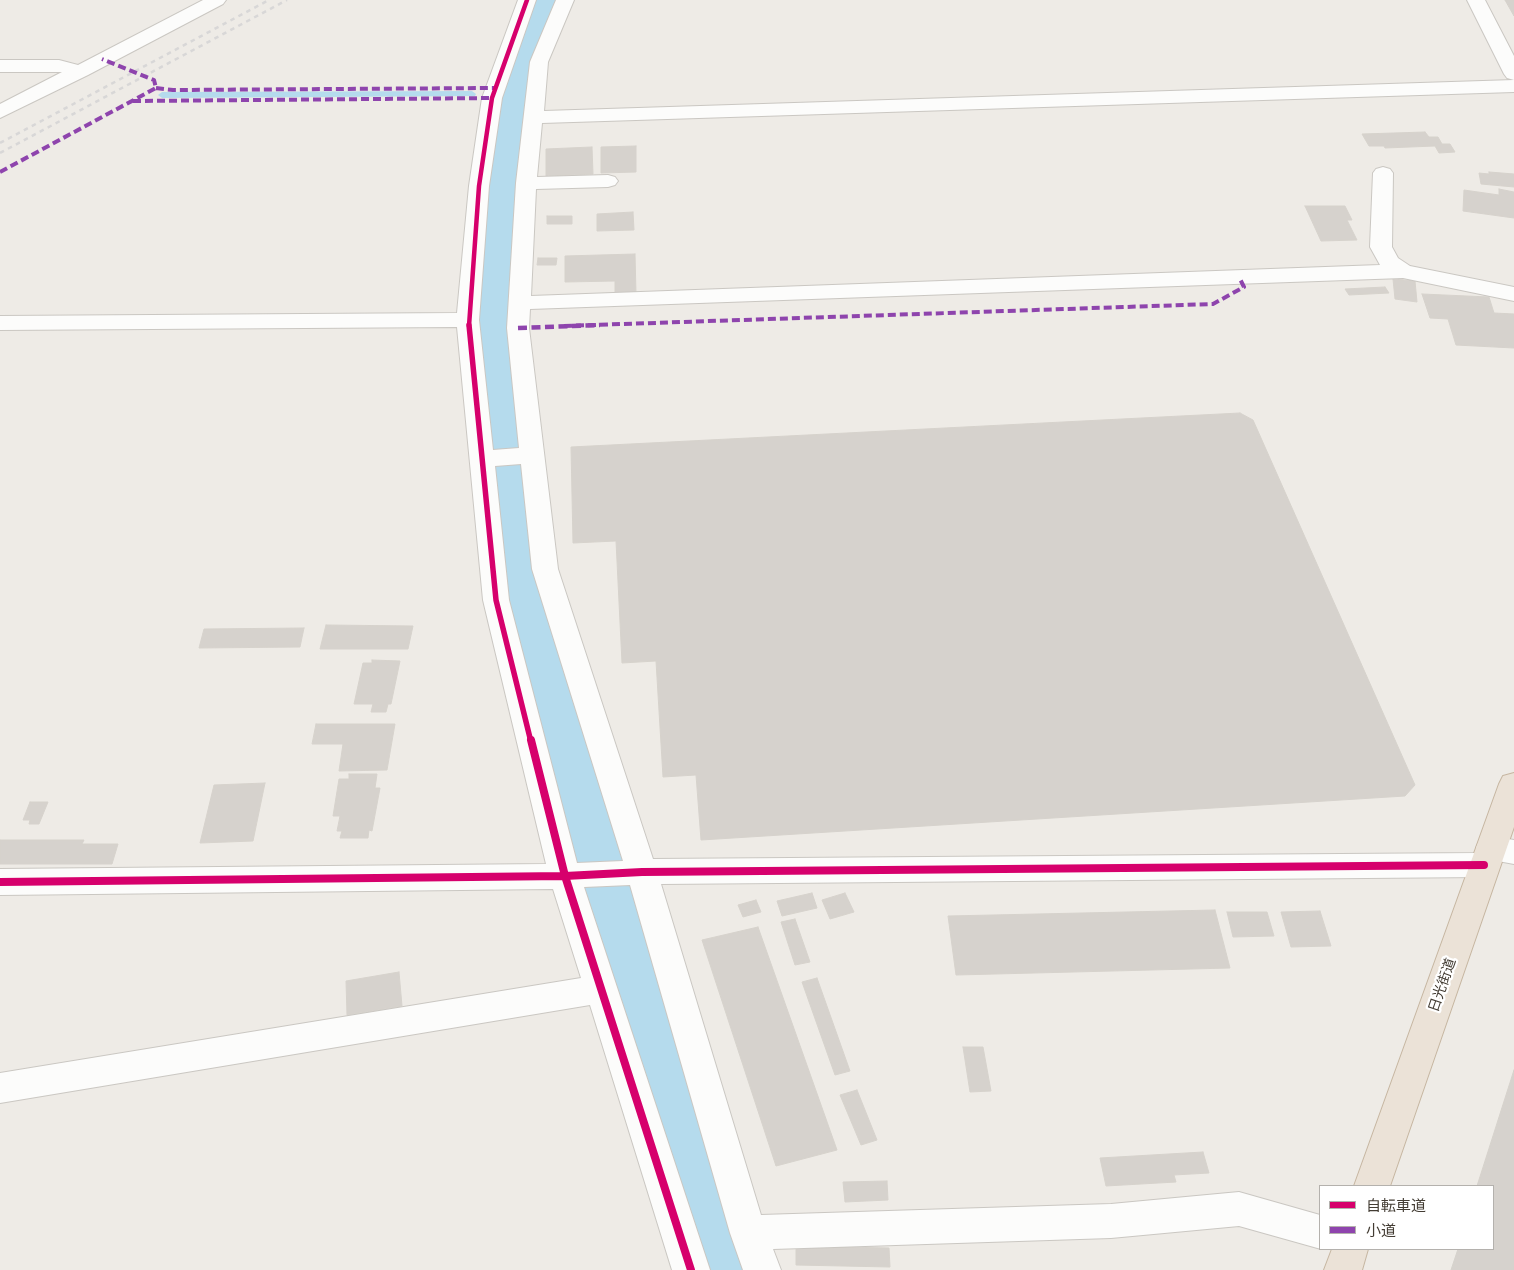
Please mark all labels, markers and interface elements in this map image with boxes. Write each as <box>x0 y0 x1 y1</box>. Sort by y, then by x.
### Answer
street label: 日光街道 <box>1425 956 1459 1014</box>
legend <box>1319 1185 1494 1250</box>
text: 自転車道 <box>1366 1196 1426 1214</box>
text: 小道 <box>1366 1221 1396 1239</box>

